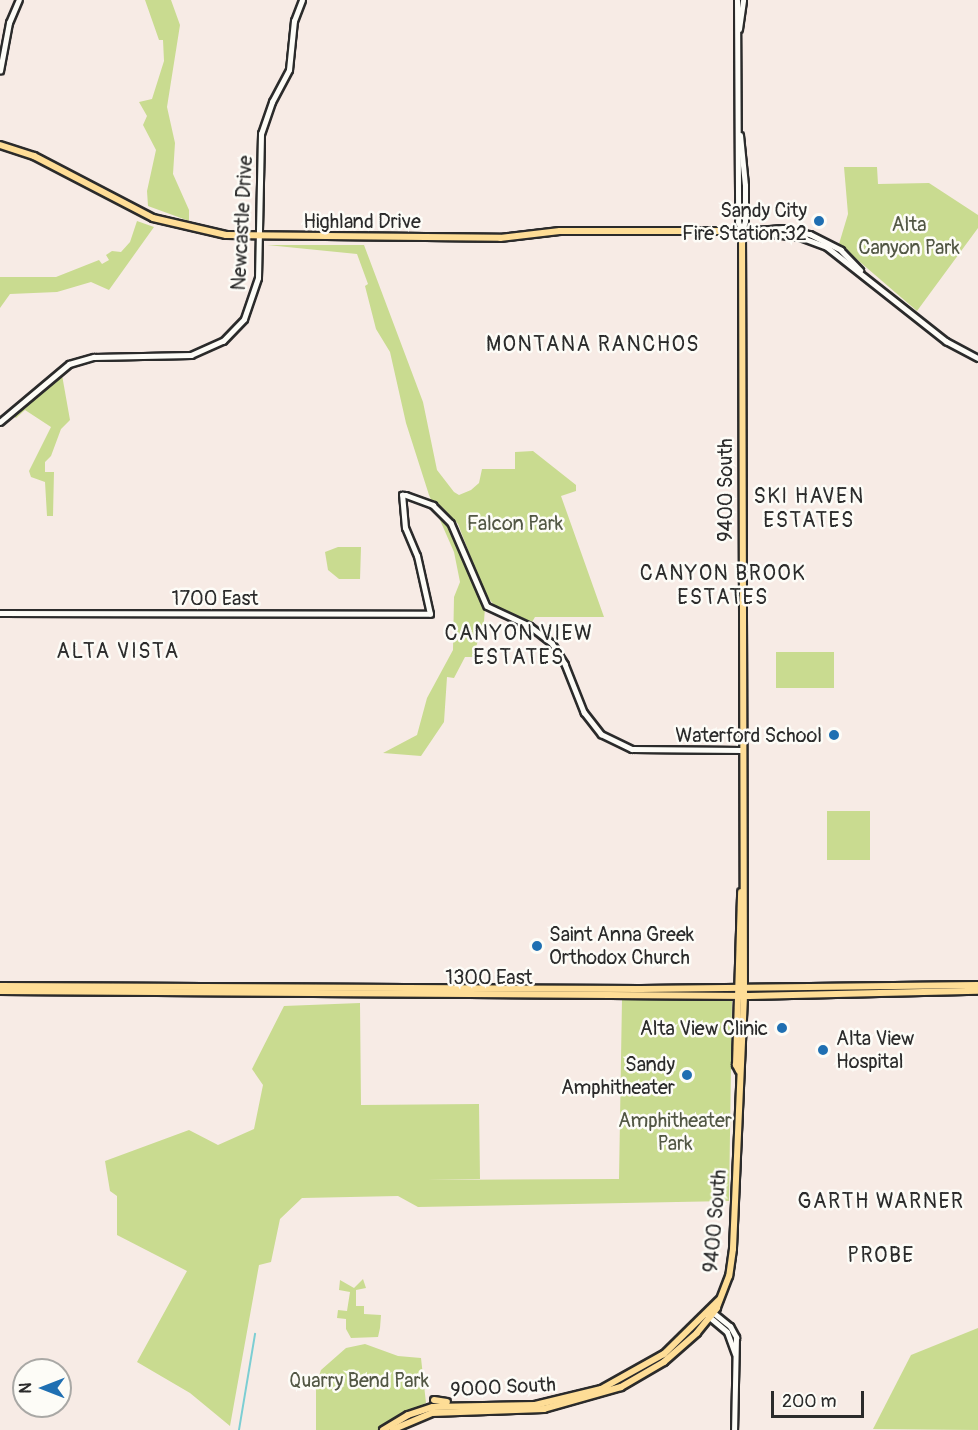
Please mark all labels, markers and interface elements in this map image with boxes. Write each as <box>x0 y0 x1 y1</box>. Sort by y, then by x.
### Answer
street label: Newcastle Drive <box>226 155 258 291</box>
place label: Sandy City Fire Station 32 <box>682 198 807 245</box>
street label: Highland Drive <box>303 209 421 233</box>
park label: Alta Canyon Park <box>858 212 960 259</box>
marker: Sandy City Fire Station 32 <box>812 214 826 228</box>
district label: MONTANA RANCHOS <box>486 332 700 358</box>
street label: 9400 South <box>713 438 737 542</box>
district label: SKI HAVEN ESTATES <box>753 484 865 534</box>
park label: Falcon Park <box>467 511 563 535</box>
district label: CANYON BROOK ESTATES <box>640 561 806 611</box>
street label: 1700 East <box>172 586 258 610</box>
district label: CANYON VIEW ESTATES <box>445 621 593 671</box>
district label: ALTA VISTA <box>56 639 180 665</box>
place label: Waterford School <box>675 723 822 747</box>
marker: Waterford School <box>827 728 841 742</box>
place label: Saint Anna Greek Orthodox Church <box>549 922 694 969</box>
marker: Saint Anna Greek Orthodox Church <box>530 939 544 953</box>
street label: 1300 East <box>445 965 533 989</box>
place label: Alta View Clinic <box>640 1016 768 1040</box>
marker: Alta View Clinic <box>773 1019 791 1037</box>
place label: Alta View Hospital <box>836 1026 914 1073</box>
marker: Alta View Hospital <box>814 1041 832 1059</box>
place label: Sandy Amphitheater <box>561 1052 675 1099</box>
marker: Sandy Amphitheater <box>680 1068 694 1082</box>
park label: Amphitheater Park <box>618 1109 732 1156</box>
street label: 9400 South <box>699 1168 731 1274</box>
district label: GARTH WARNER <box>798 1189 964 1215</box>
district label: PROBE <box>847 1243 915 1269</box>
north arrow <box>12 1358 72 1418</box>
park label: Quarry Bend Park <box>289 1368 429 1392</box>
street label: 9000 South <box>450 1372 556 1402</box>
scale bar <box>774 1379 867 1417</box>
text: N <box>16 1383 36 1393</box>
text: 200 m <box>782 1390 837 1413</box>

